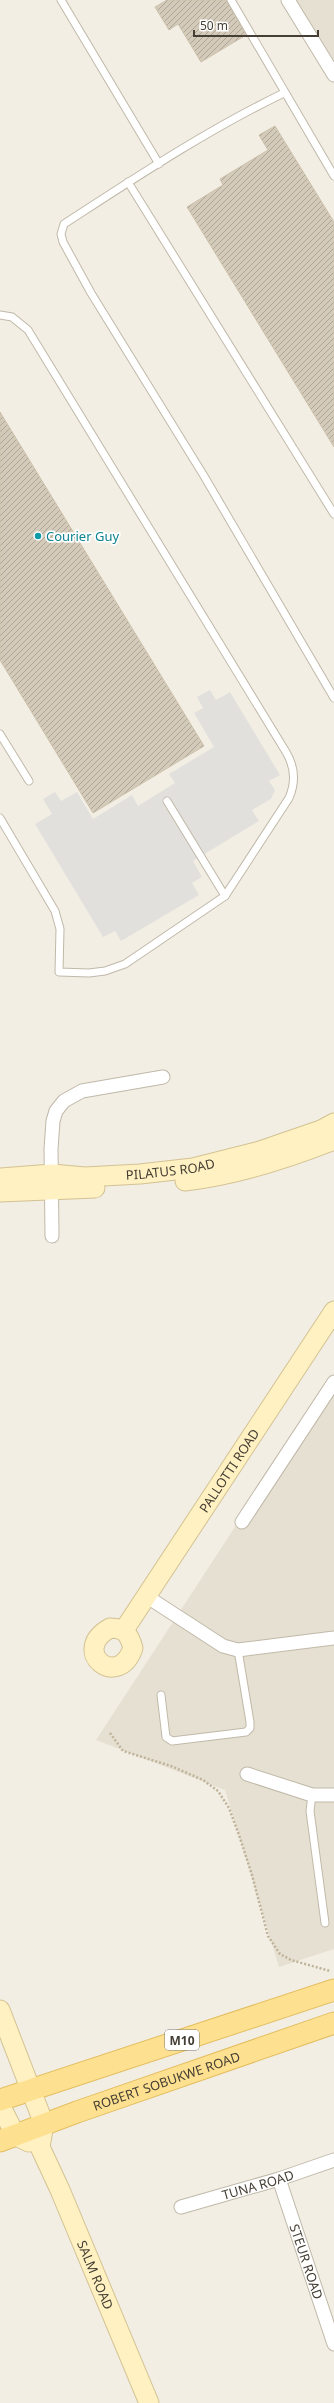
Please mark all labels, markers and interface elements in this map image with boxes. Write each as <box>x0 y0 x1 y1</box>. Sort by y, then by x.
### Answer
scale bar <box>194 12 318 38</box>
text: 50 m <box>200 17 228 34</box>
place label: Courier Guy <box>46 527 119 545</box>
marker: Courier Guy <box>33 531 43 541</box>
street label: PILATUS ROAD <box>125 1154 217 1184</box>
street label: PALLOTTI ROAD <box>195 1425 263 1516</box>
road number: M10 <box>165 2030 199 2050</box>
street label: ROBERT SOBUKWE ROAD <box>91 2047 242 2115</box>
street label: TUNA ROAD <box>220 2166 296 2204</box>
street label: STEUR ROAD <box>286 2221 327 2302</box>
street label: SALM ROAD <box>73 2238 118 2312</box>

